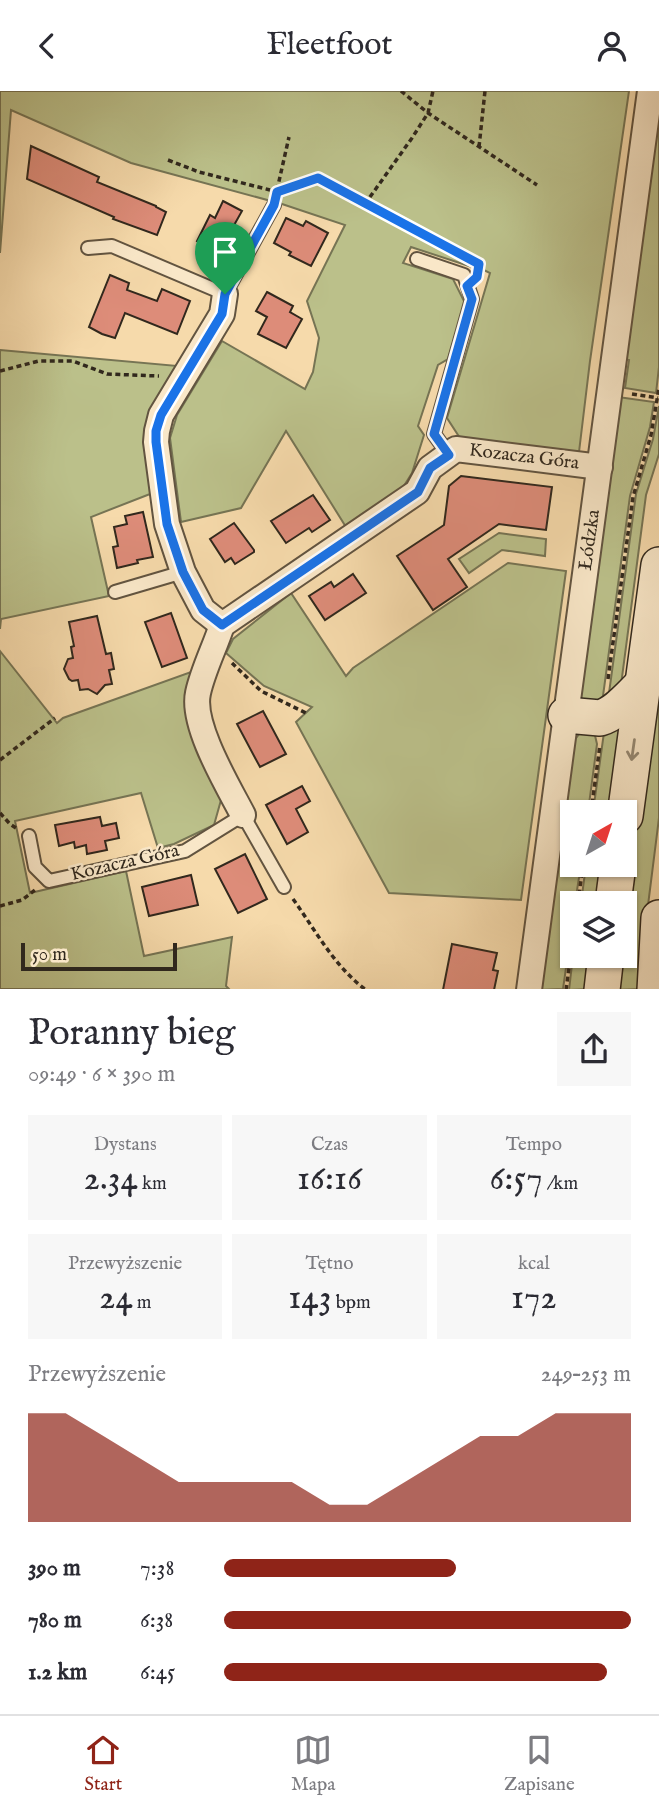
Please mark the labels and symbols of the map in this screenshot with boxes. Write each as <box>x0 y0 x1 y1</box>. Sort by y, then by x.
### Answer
pin <box>195 222 255 294</box>
street label: Kozacza Góra <box>468 438 581 476</box>
street label: Łódzka <box>574 507 606 572</box>
one-way arrow <box>627 739 640 761</box>
north arrow <box>560 800 637 877</box>
street label: Kozacza Góra <box>68 839 182 887</box>
scale bar <box>21 940 177 972</box>

